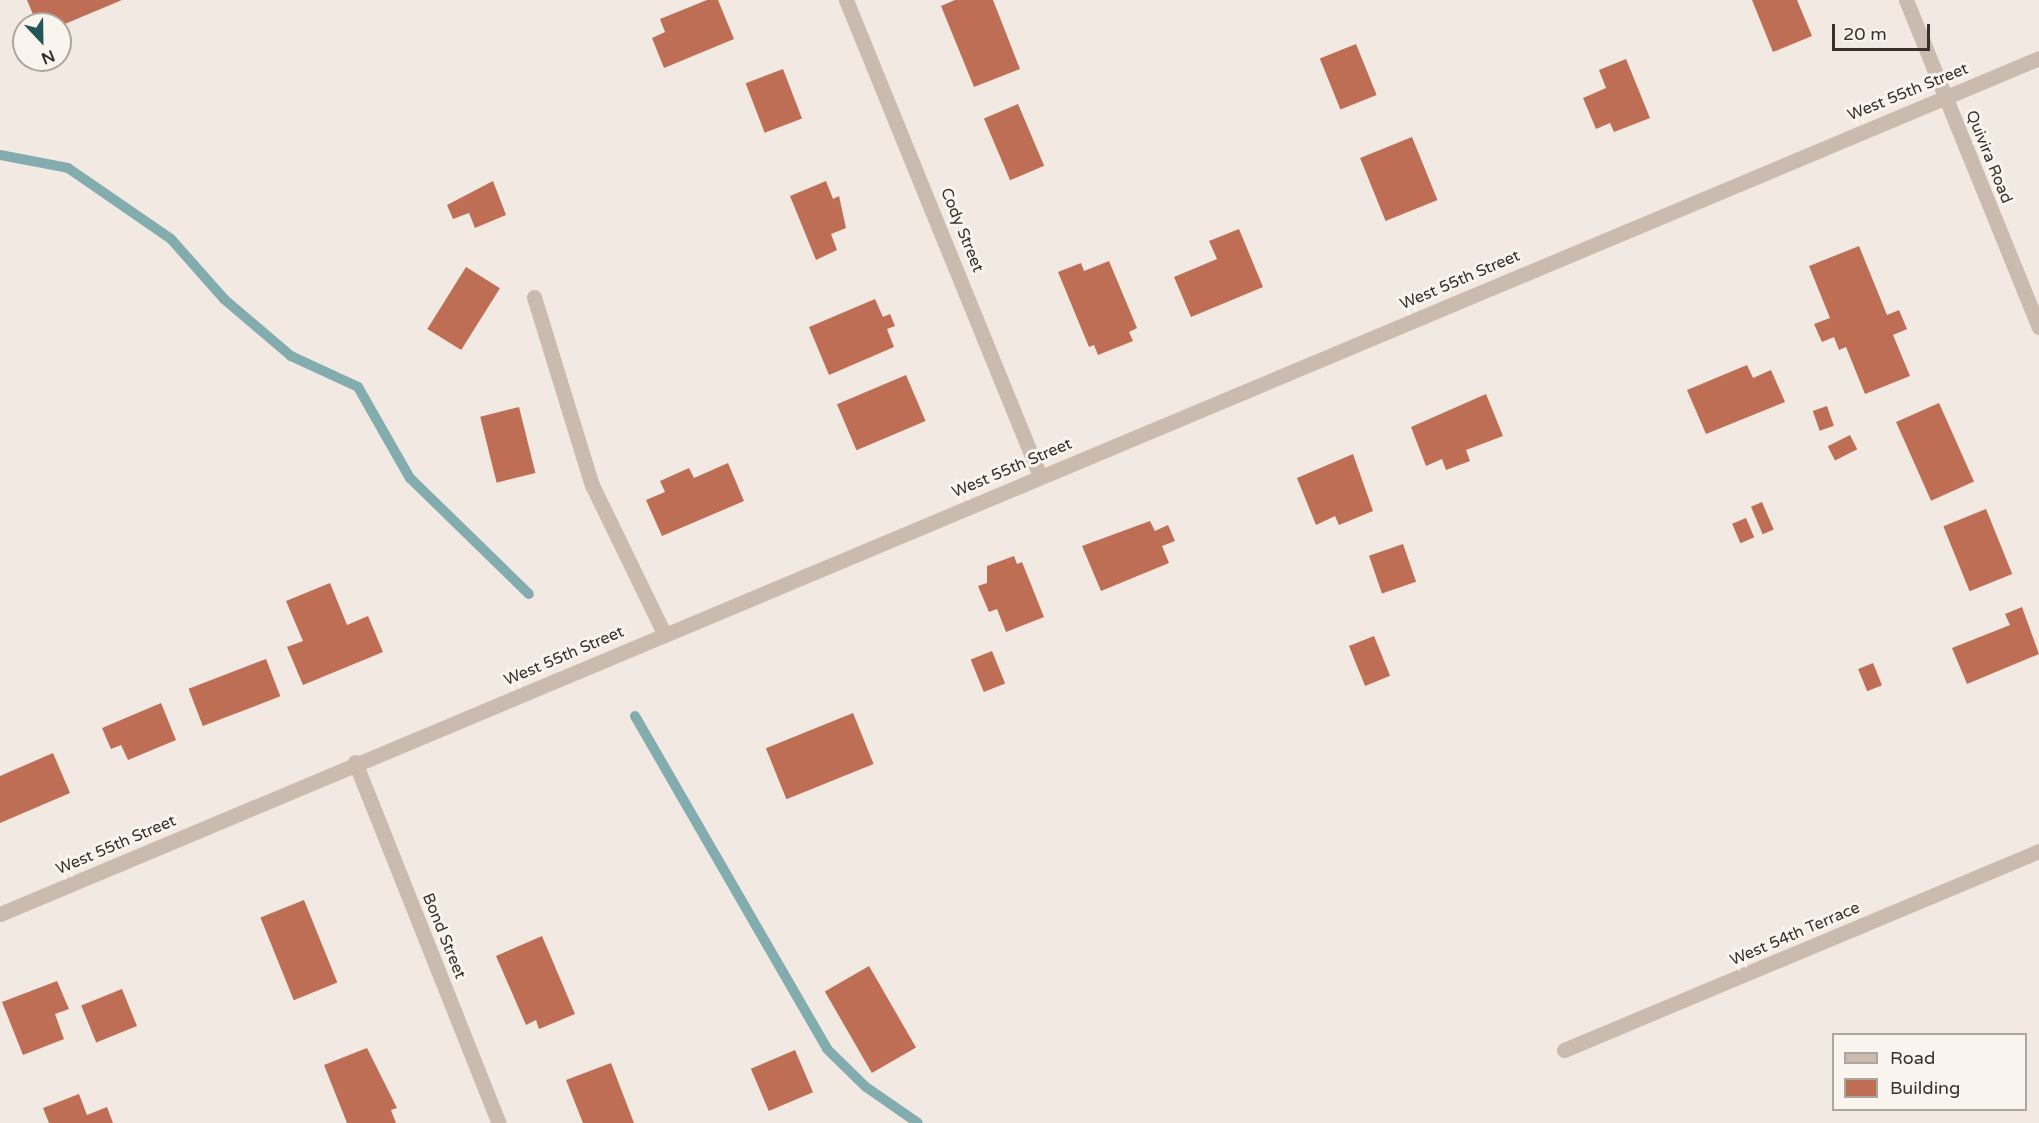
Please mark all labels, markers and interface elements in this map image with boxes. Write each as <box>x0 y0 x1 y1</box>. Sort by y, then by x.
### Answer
north arrow <box>12 12 72 72</box>
scale bar <box>1835 12 1932 50</box>
text: 20 m <box>1843 23 1887 45</box>
text: N <box>38 45 58 69</box>
street label: West 55th Street <box>1845 59 1971 125</box>
street label: Quivira Road <box>1962 108 2016 206</box>
street label: Cody Street <box>936 185 988 275</box>
street label: West 55th Street <box>1397 246 1523 314</box>
street label: West 55th Street <box>949 434 1075 502</box>
street label: West 55th Street <box>501 622 627 690</box>
street label: West 55th Street <box>53 811 179 879</box>
street label: Bond Street <box>418 890 470 982</box>
street label: West 54th Terrace <box>1727 898 1863 970</box>
legend <box>1832 1033 2027 1111</box>
text: Road <box>1890 1047 1935 1069</box>
text: Building <box>1890 1077 1960 1099</box>

